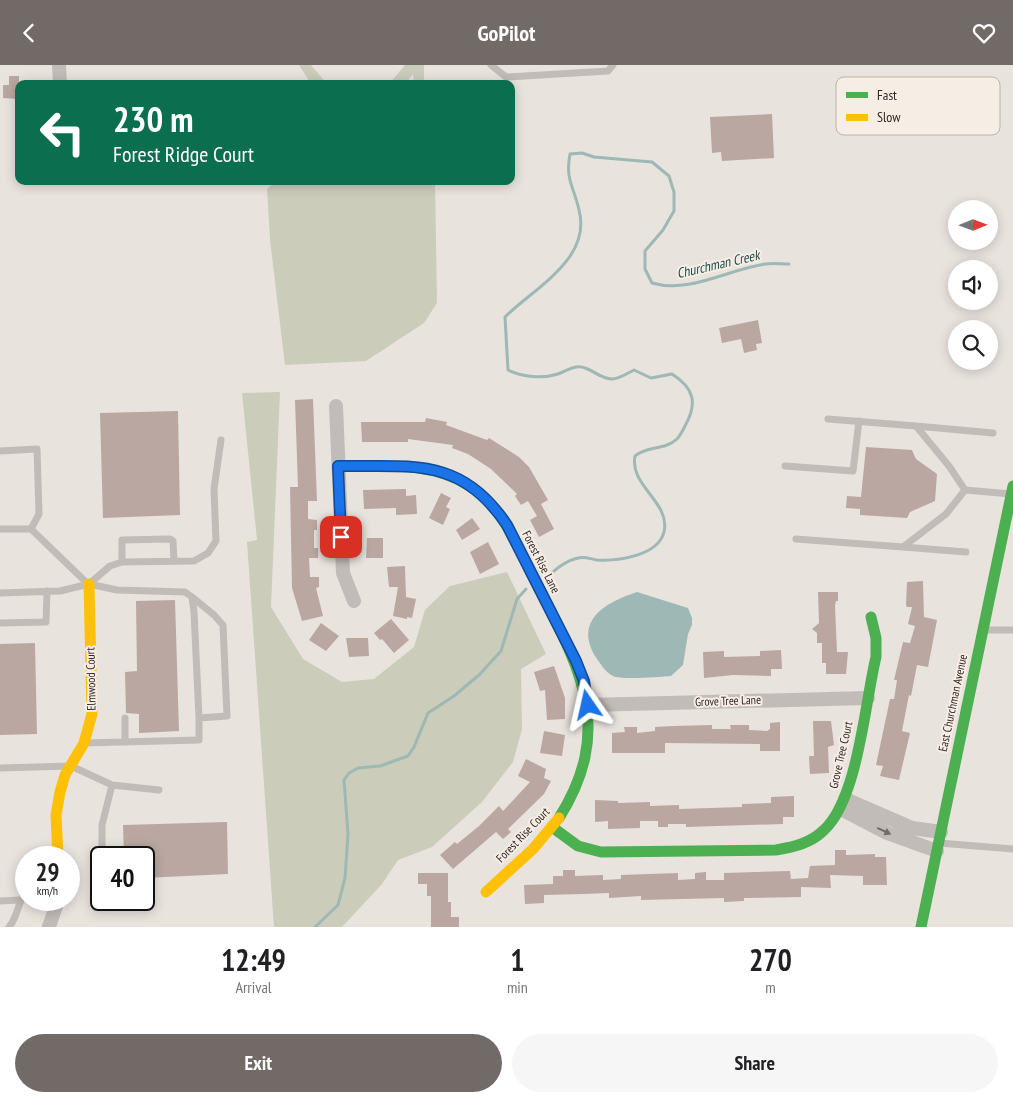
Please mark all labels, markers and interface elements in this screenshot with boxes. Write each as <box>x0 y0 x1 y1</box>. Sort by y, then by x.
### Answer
icon: back <box>15 19 43 47</box>
text: GoPilot <box>478 19 535 47</box>
icon: heart <box>970 19 998 47</box>
legend <box>836 77 1000 135</box>
text: Fast <box>877 86 897 104</box>
text: 230 m <box>113 96 194 142</box>
icon: left <box>30 100 95 165</box>
text: Slow <box>877 108 901 126</box>
text: Forest Ridge Court <box>113 140 254 168</box>
north arrow <box>948 200 998 250</box>
map controls <box>948 200 998 370</box>
water label: Churchman Creek <box>675 245 763 282</box>
button: sound <box>948 260 998 310</box>
button: search <box>948 320 998 370</box>
pin <box>320 516 362 558</box>
icon: arrive <box>327 523 355 551</box>
street label: Forest Rise Lane <box>519 528 564 596</box>
street label: Elmwood Court <box>82 647 99 711</box>
street label: East Churchman Avenue <box>935 653 970 753</box>
position arrow <box>561 678 613 730</box>
street label: Grove Tree Lane <box>695 692 761 709</box>
street label: Grove Tree Court <box>825 719 856 790</box>
street label: Forest Rise Court <box>493 804 553 865</box>
one-way arrow <box>877 827 891 835</box>
speed limit sign: 40 <box>90 846 155 911</box>
text: 29 <box>36 856 59 888</box>
text: km/h <box>37 883 58 898</box>
text: 12:49 <box>221 940 286 979</box>
text: 1 <box>510 940 525 979</box>
text: 270 <box>749 940 792 979</box>
text: Arrival <box>235 977 272 997</box>
text: min <box>507 977 528 997</box>
text: m <box>765 977 776 997</box>
button: Exit <box>15 1034 502 1092</box>
button: Share <box>512 1034 998 1092</box>

